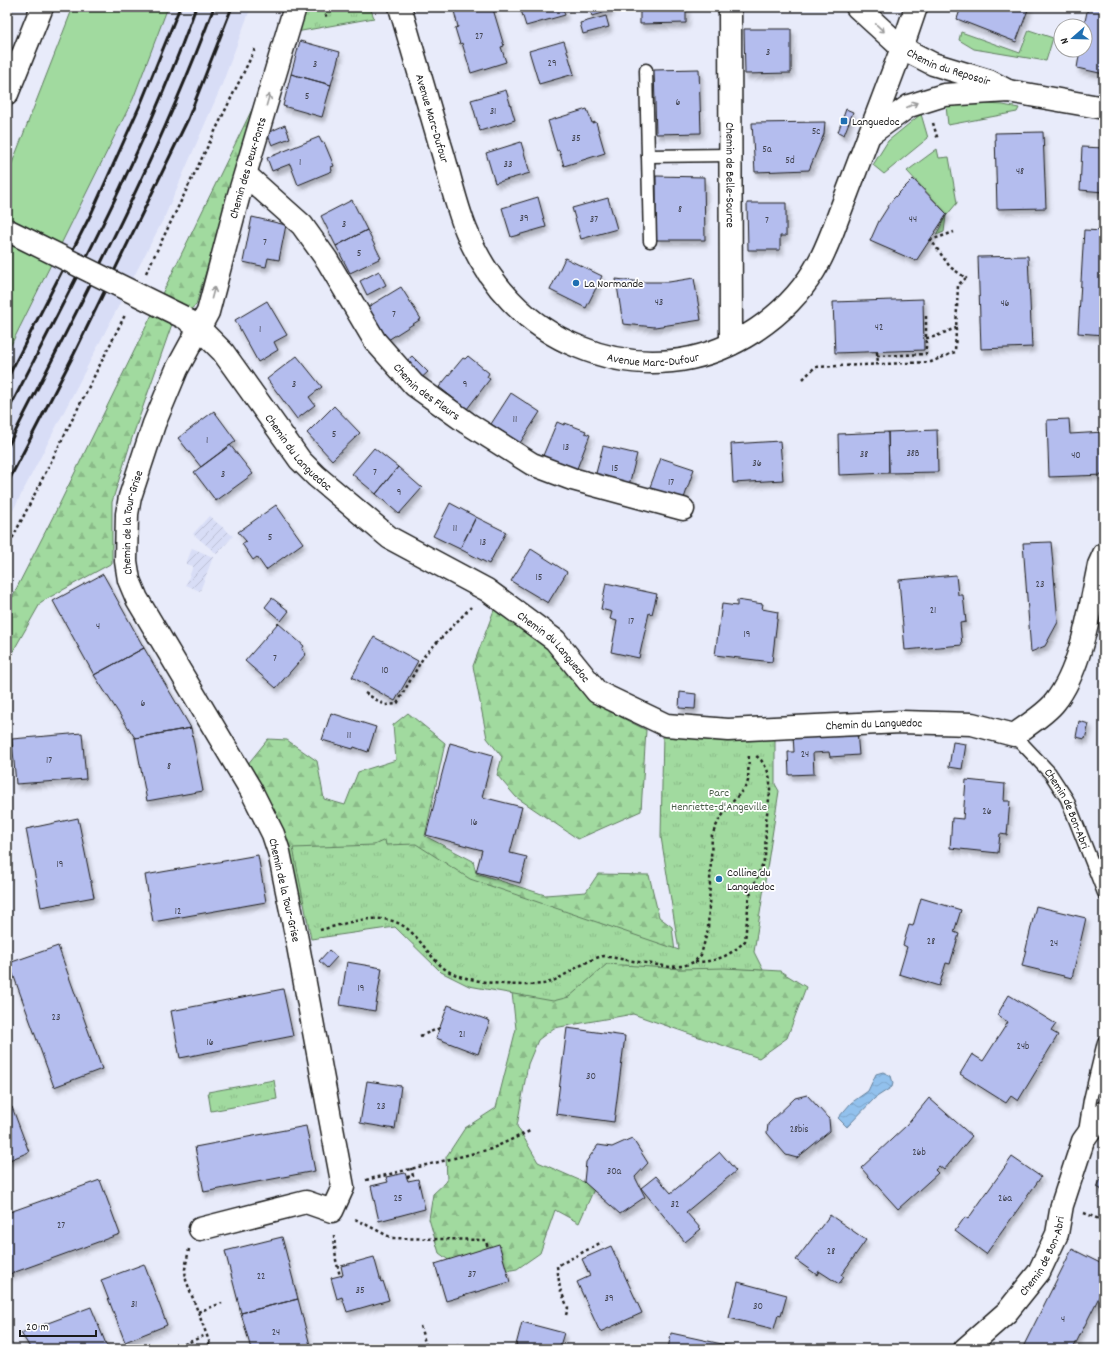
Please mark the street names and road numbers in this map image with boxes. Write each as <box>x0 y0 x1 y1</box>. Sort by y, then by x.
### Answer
street label: Chemin du Reposoir <box>903 45 993 91</box>
street label: Avenue Marc-Dufour <box>410 72 452 166</box>
street label: Chemin des Deux-Ponts <box>226 115 272 221</box>
street label: Chemin de Belle-Source <box>720 122 738 228</box>
street label: Avenue Marc-Dufour <box>605 349 702 372</box>
street label: Chemin des Fleurs <box>388 360 463 425</box>
street label: Chemin du Languedoc <box>260 411 335 496</box>
street label: Chemin de la Tour-Grise <box>119 468 148 576</box>
street label: Chemin du Languedoc <box>513 608 593 687</box>
street label: Chemin du Languedoc <box>825 715 923 735</box>
street label: Chemin de Bon-Abri <box>1040 765 1093 852</box>
street label: Chemin de la Tour-Grise <box>263 837 304 944</box>
street label: Chemin de Bon-Abri <box>1016 1215 1070 1300</box>

